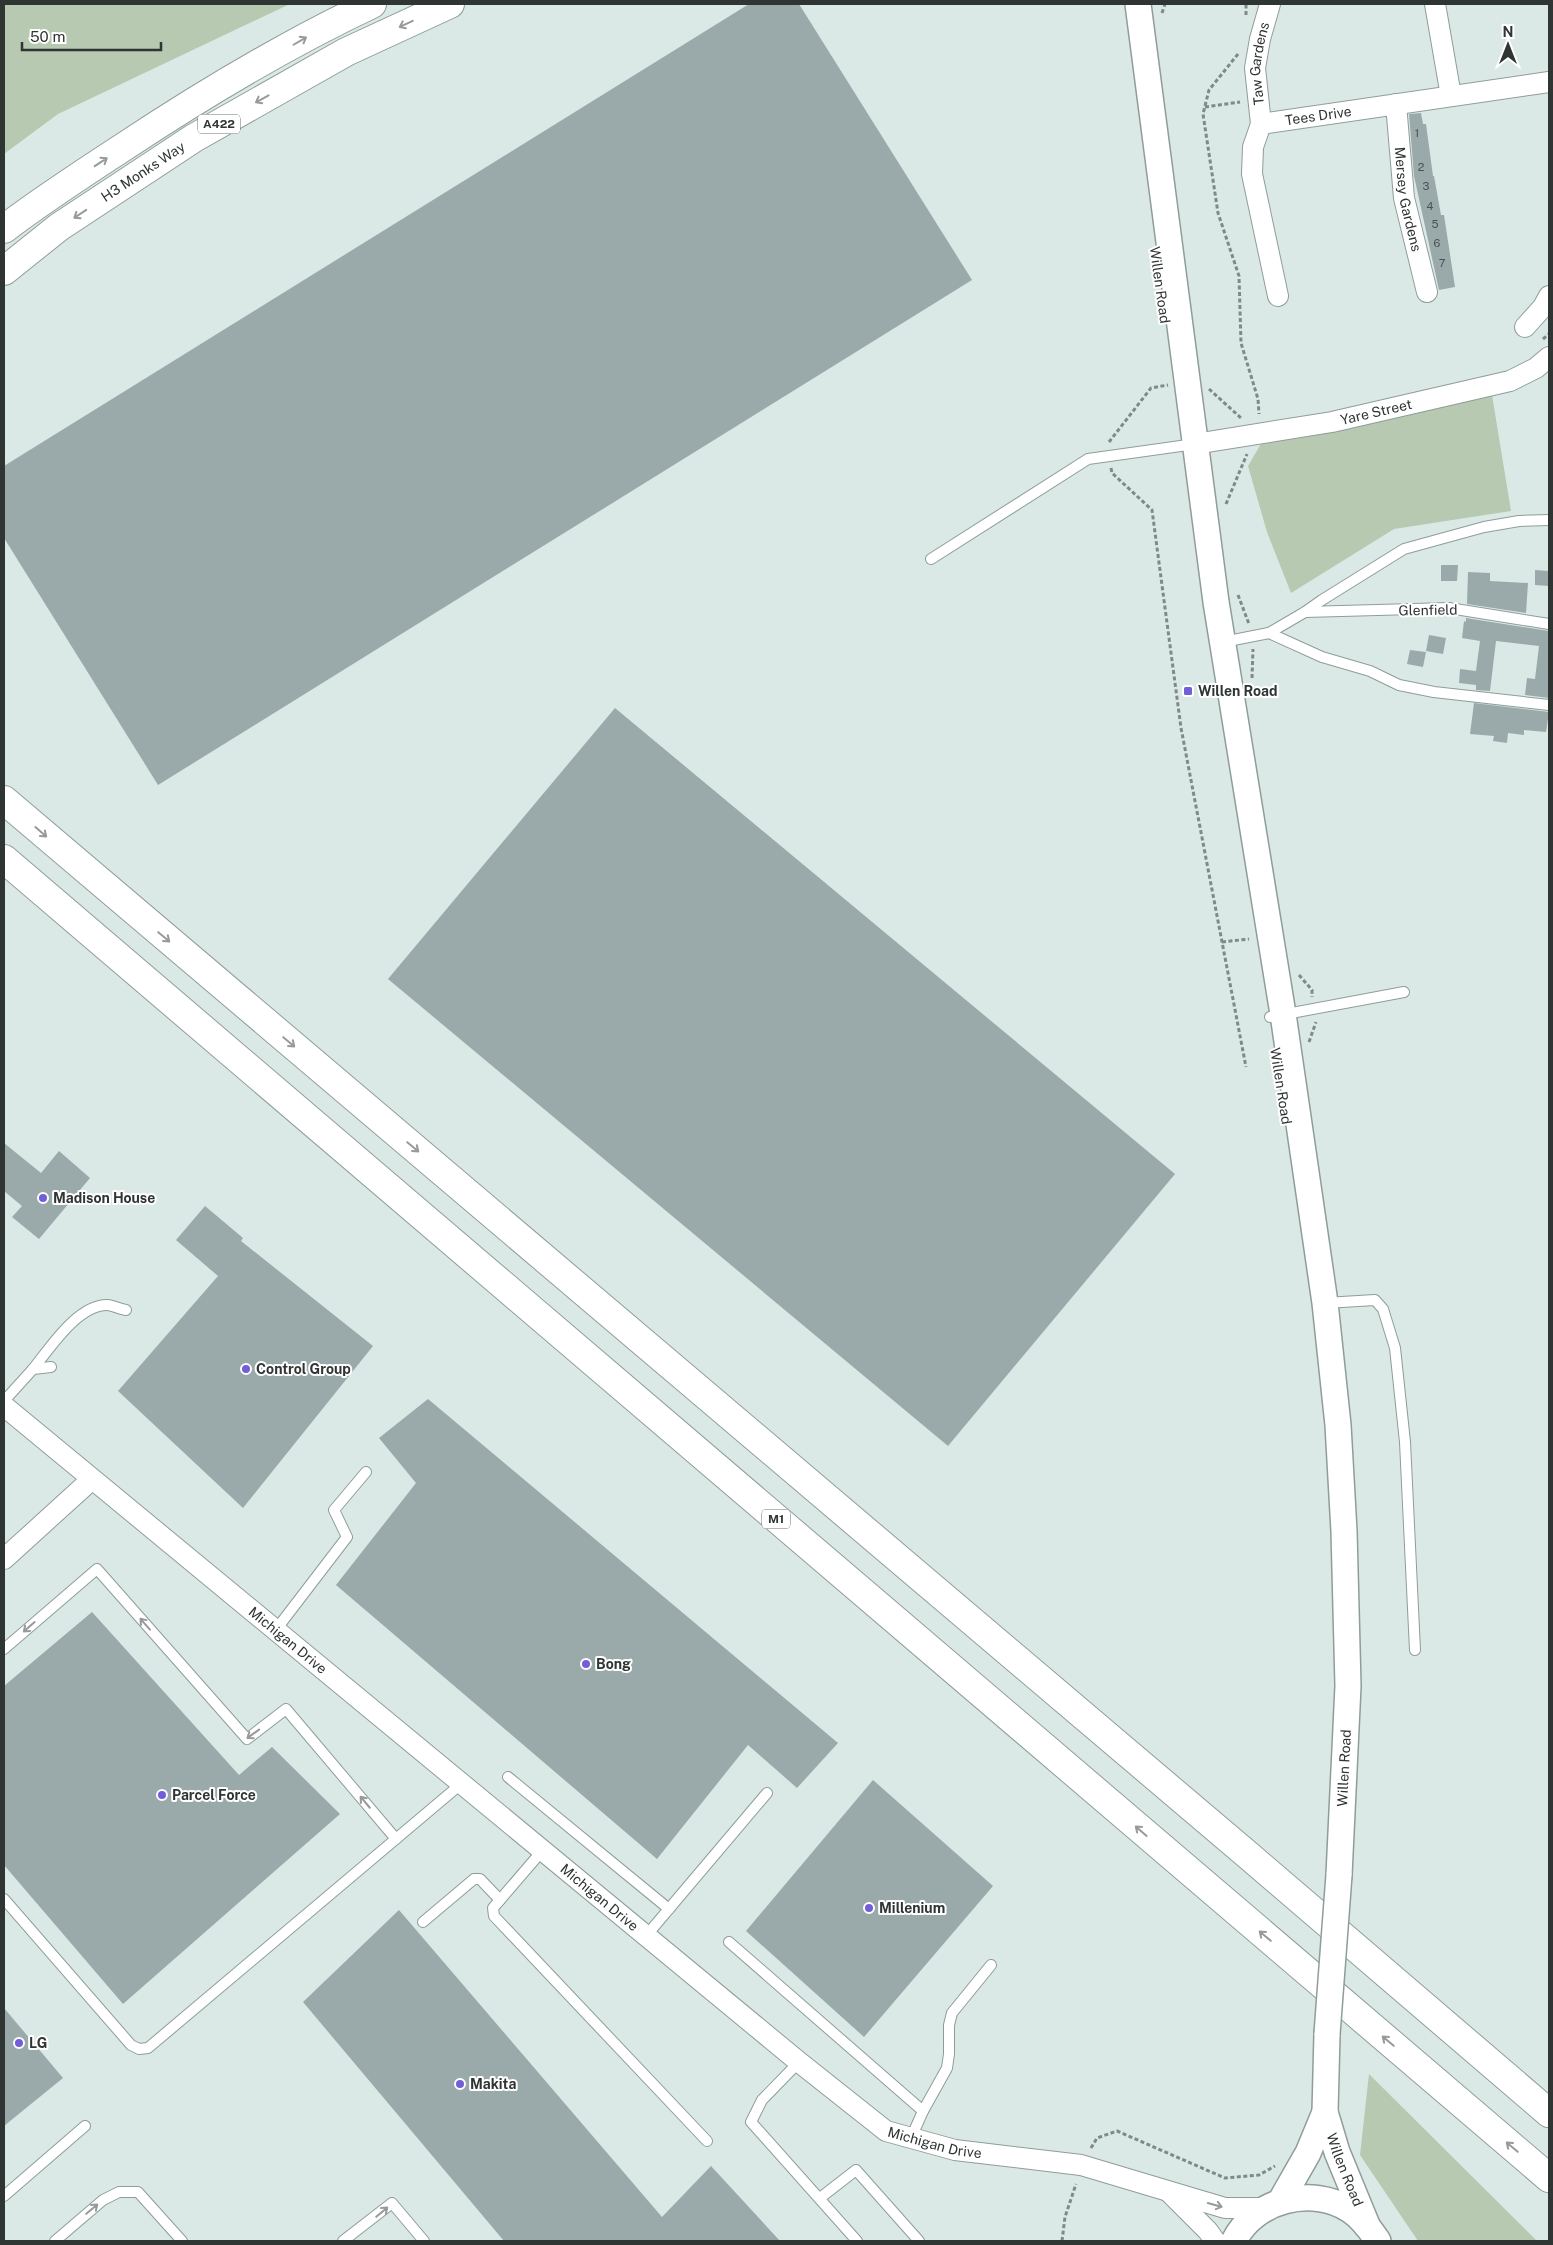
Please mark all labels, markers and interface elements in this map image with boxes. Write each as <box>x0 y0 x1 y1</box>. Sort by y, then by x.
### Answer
scale bar <box>22 20 161 52</box>
one-way arrow <box>399 20 414 30</box>
street label: Taw Gardens <box>1247 20 1272 106</box>
north arrow <box>1483 20 1533 70</box>
text: N <box>1503 24 1513 40</box>
text: 50 m <box>30 28 65 45</box>
one-way arrow <box>292 36 307 46</box>
one-way arrow <box>255 95 270 105</box>
street label: Tees Drive <box>1284 103 1353 128</box>
road number: A422 <box>198 115 240 134</box>
house number: 1 <box>1415 127 1419 139</box>
street label: H3 Monks Way <box>98 138 188 205</box>
street label: Mersey Gardens <box>1392 146 1425 253</box>
one-way arrow <box>94 156 108 167</box>
house number: 2 <box>1418 161 1425 173</box>
house number: 3 <box>1423 180 1430 192</box>
house number: 4 <box>1427 200 1434 212</box>
one-way arrow <box>73 208 87 219</box>
house number: 5 <box>1431 218 1439 230</box>
house number: 6 <box>1434 237 1441 249</box>
street label: Willen Road <box>1147 246 1173 324</box>
house number: 7 <box>1439 257 1446 269</box>
street label: Yare Street <box>1339 396 1413 428</box>
street label: Glenfield <box>1398 601 1458 619</box>
place label: Willen Road <box>1198 683 1277 699</box>
marker: Willen Road <box>1182 685 1194 697</box>
one-way arrow <box>34 826 47 838</box>
one-way arrow <box>158 932 171 943</box>
one-way arrow <box>282 1037 295 1048</box>
street label: Willen Road <box>1267 1047 1295 1125</box>
one-way arrow <box>406 1142 419 1153</box>
place label: Madison House <box>53 1190 155 1206</box>
marker: Madison House <box>37 1192 49 1204</box>
place label: Control Group <box>256 1361 351 1377</box>
marker: Control Group <box>240 1363 252 1375</box>
road number: M1 <box>762 1510 790 1528</box>
street label: Michigan Drive <box>246 1603 330 1677</box>
one-way arrow <box>139 1617 151 1630</box>
one-way arrow <box>23 1621 36 1633</box>
place label: Bong <box>596 1656 631 1672</box>
marker: Bong <box>580 1658 592 1670</box>
one-way arrow <box>246 1729 260 1739</box>
street label: Willen Road <box>1334 1729 1354 1807</box>
place label: Parcel Force <box>172 1787 256 1803</box>
marker: Parcel Force <box>156 1789 168 1801</box>
one-way arrow <box>359 1795 370 1808</box>
one-way arrow <box>1135 1825 1148 1836</box>
street label: Michigan Drive <box>557 1861 642 1934</box>
place label: Millenium <box>879 1900 945 1916</box>
marker: Millenium <box>863 1902 875 1914</box>
one-way arrow <box>1258 1930 1271 1942</box>
place label: LG <box>29 2035 47 2051</box>
one-way arrow <box>1382 2036 1395 2047</box>
marker: LG <box>13 2037 25 2049</box>
place label: Makita <box>470 2076 516 2092</box>
marker: Makita <box>454 2078 466 2090</box>
street label: Michigan Drive <box>886 2124 983 2161</box>
street label: Willen Road <box>1324 2131 1366 2209</box>
one-way arrow <box>1506 2141 1519 2152</box>
one-way arrow <box>1206 2200 1222 2210</box>
one-way arrow <box>85 2204 98 2215</box>
one-way arrow <box>375 2206 388 2217</box>

